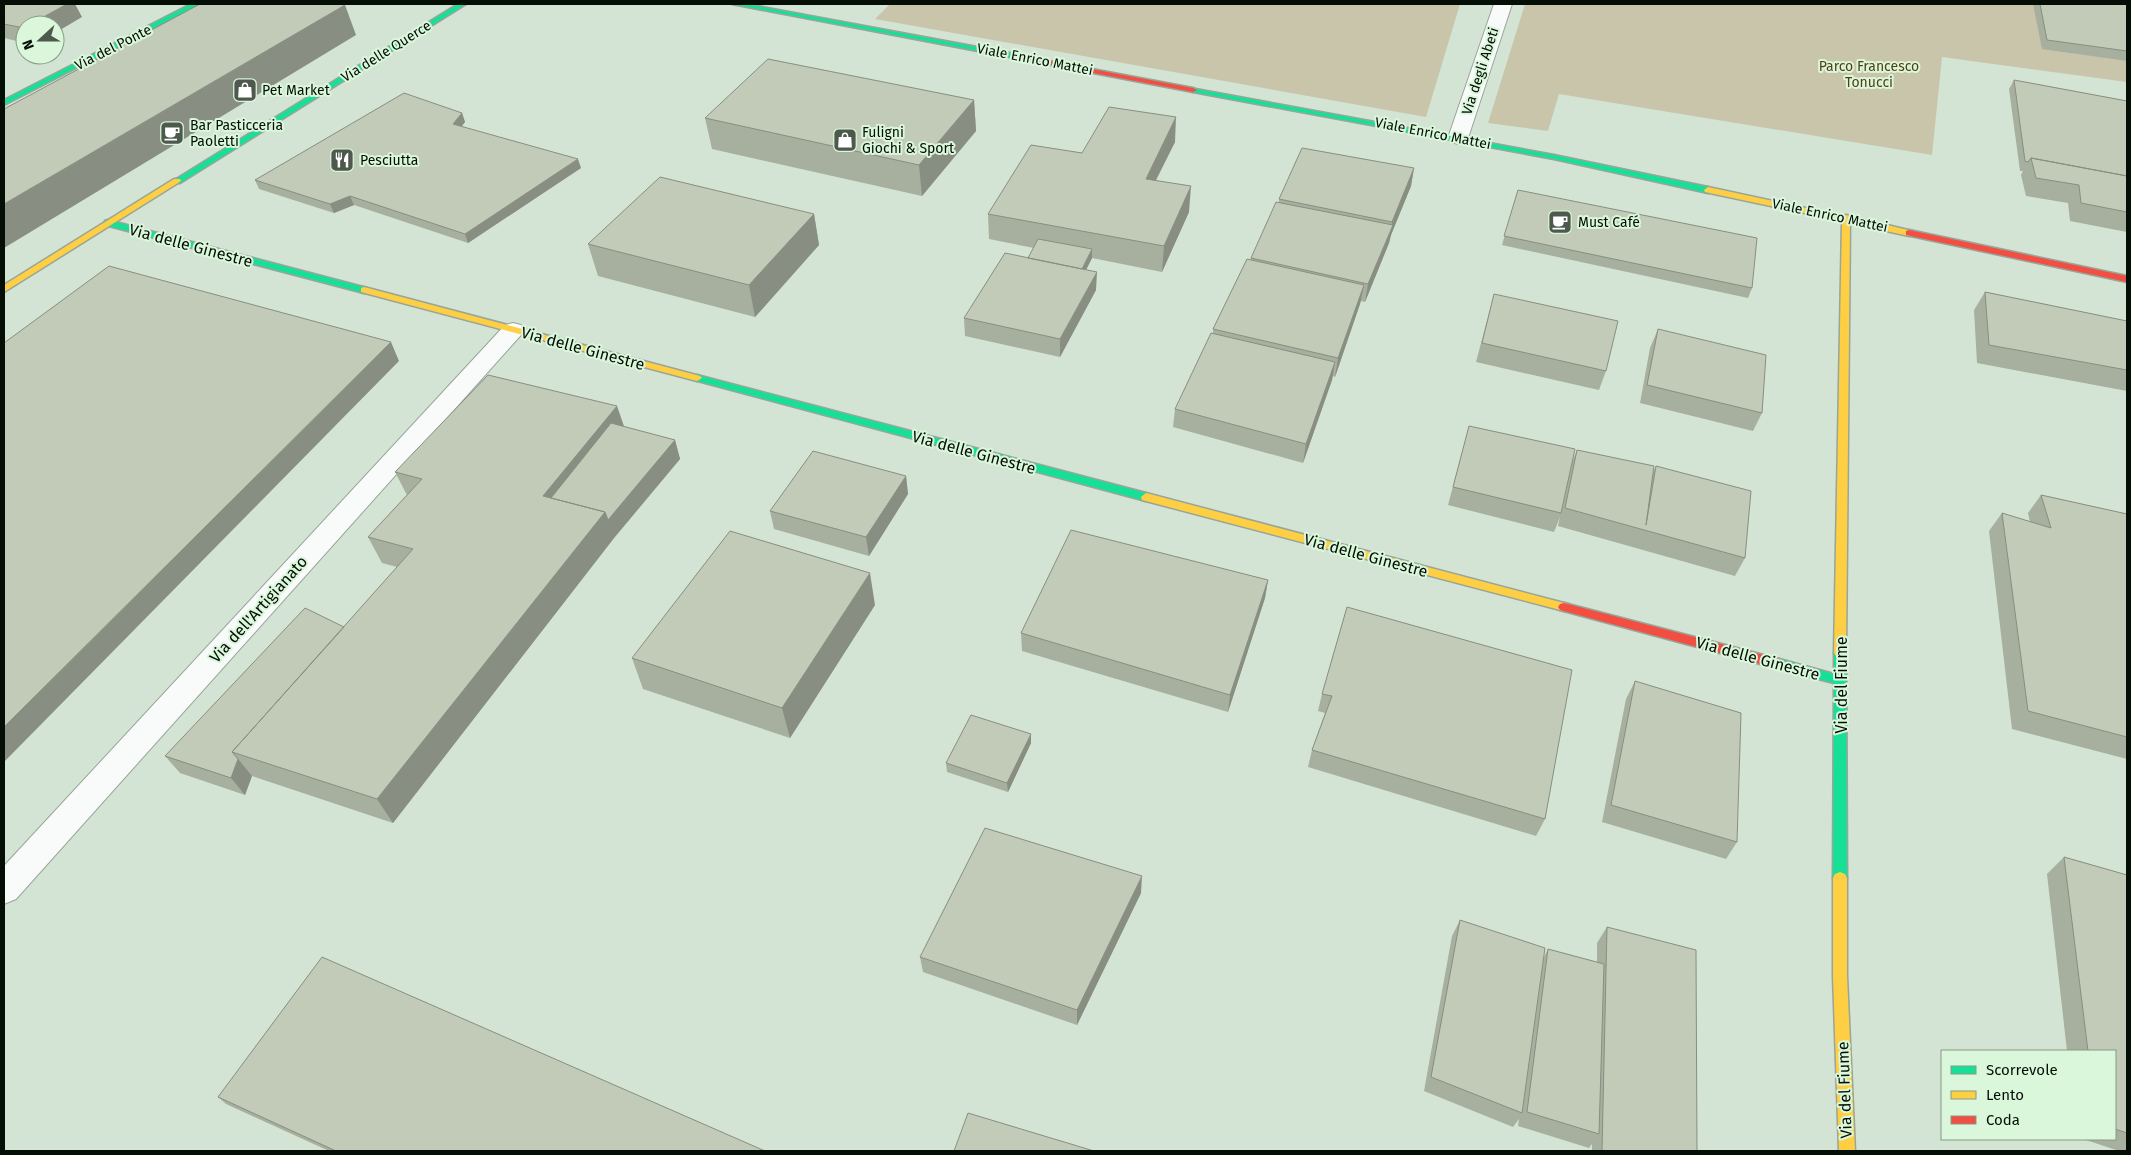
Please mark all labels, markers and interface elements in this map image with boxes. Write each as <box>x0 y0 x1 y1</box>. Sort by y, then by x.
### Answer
north arrow <box>15 15 65 65</box>
street label: Via delle Querce <box>338 17 434 86</box>
street label: Via del Ponte <box>72 21 154 74</box>
street label: Via degli Abeti <box>1458 25 1503 117</box>
text: N <box>19 37 38 52</box>
street label: Viale Enrico Mattei <box>975 40 1094 79</box>
park label: Parco Francesco Tonucci <box>1819 58 1919 91</box>
shop icon: Pet Market <box>232 77 258 103</box>
place label: Pet Market <box>262 82 331 99</box>
street label: Viale Enrico Mattei <box>1373 114 1492 153</box>
place label: Bar Pasticceria Paoletti <box>190 117 283 150</box>
cafe icon: Bar Pasticceria Paoletti <box>159 120 185 146</box>
place label: Fuligni Giochi & Sport <box>862 124 955 157</box>
shop icon: Fuligni Giochi & Sport <box>832 127 858 153</box>
restaurant icon: Pesciutta <box>329 147 355 173</box>
place label: Pesciutta <box>360 152 418 169</box>
street label: Viale Enrico Mattei <box>1771 195 1889 236</box>
cafe icon: Must Café <box>1547 209 1573 235</box>
place label: Must Café <box>1578 214 1640 231</box>
street label: Via delle Ginestre <box>127 220 255 271</box>
street label: Via delle Ginestre <box>519 323 647 374</box>
street label: Via delle Ginestre <box>910 427 1038 478</box>
street label: Via delle Ginestre <box>1302 530 1430 581</box>
street label: Via dell'Artigianato <box>205 552 311 667</box>
street label: Via delle Ginestre <box>1694 633 1822 684</box>
street label: Via del Fiume <box>1832 636 1851 734</box>
street label: Via del Fiume <box>1833 1041 1856 1139</box>
legend <box>1941 1050 2116 1140</box>
text: Scorrevole <box>1986 1061 2058 1079</box>
text: Lento <box>1986 1086 2024 1104</box>
text: Coda <box>1986 1111 2020 1129</box>

